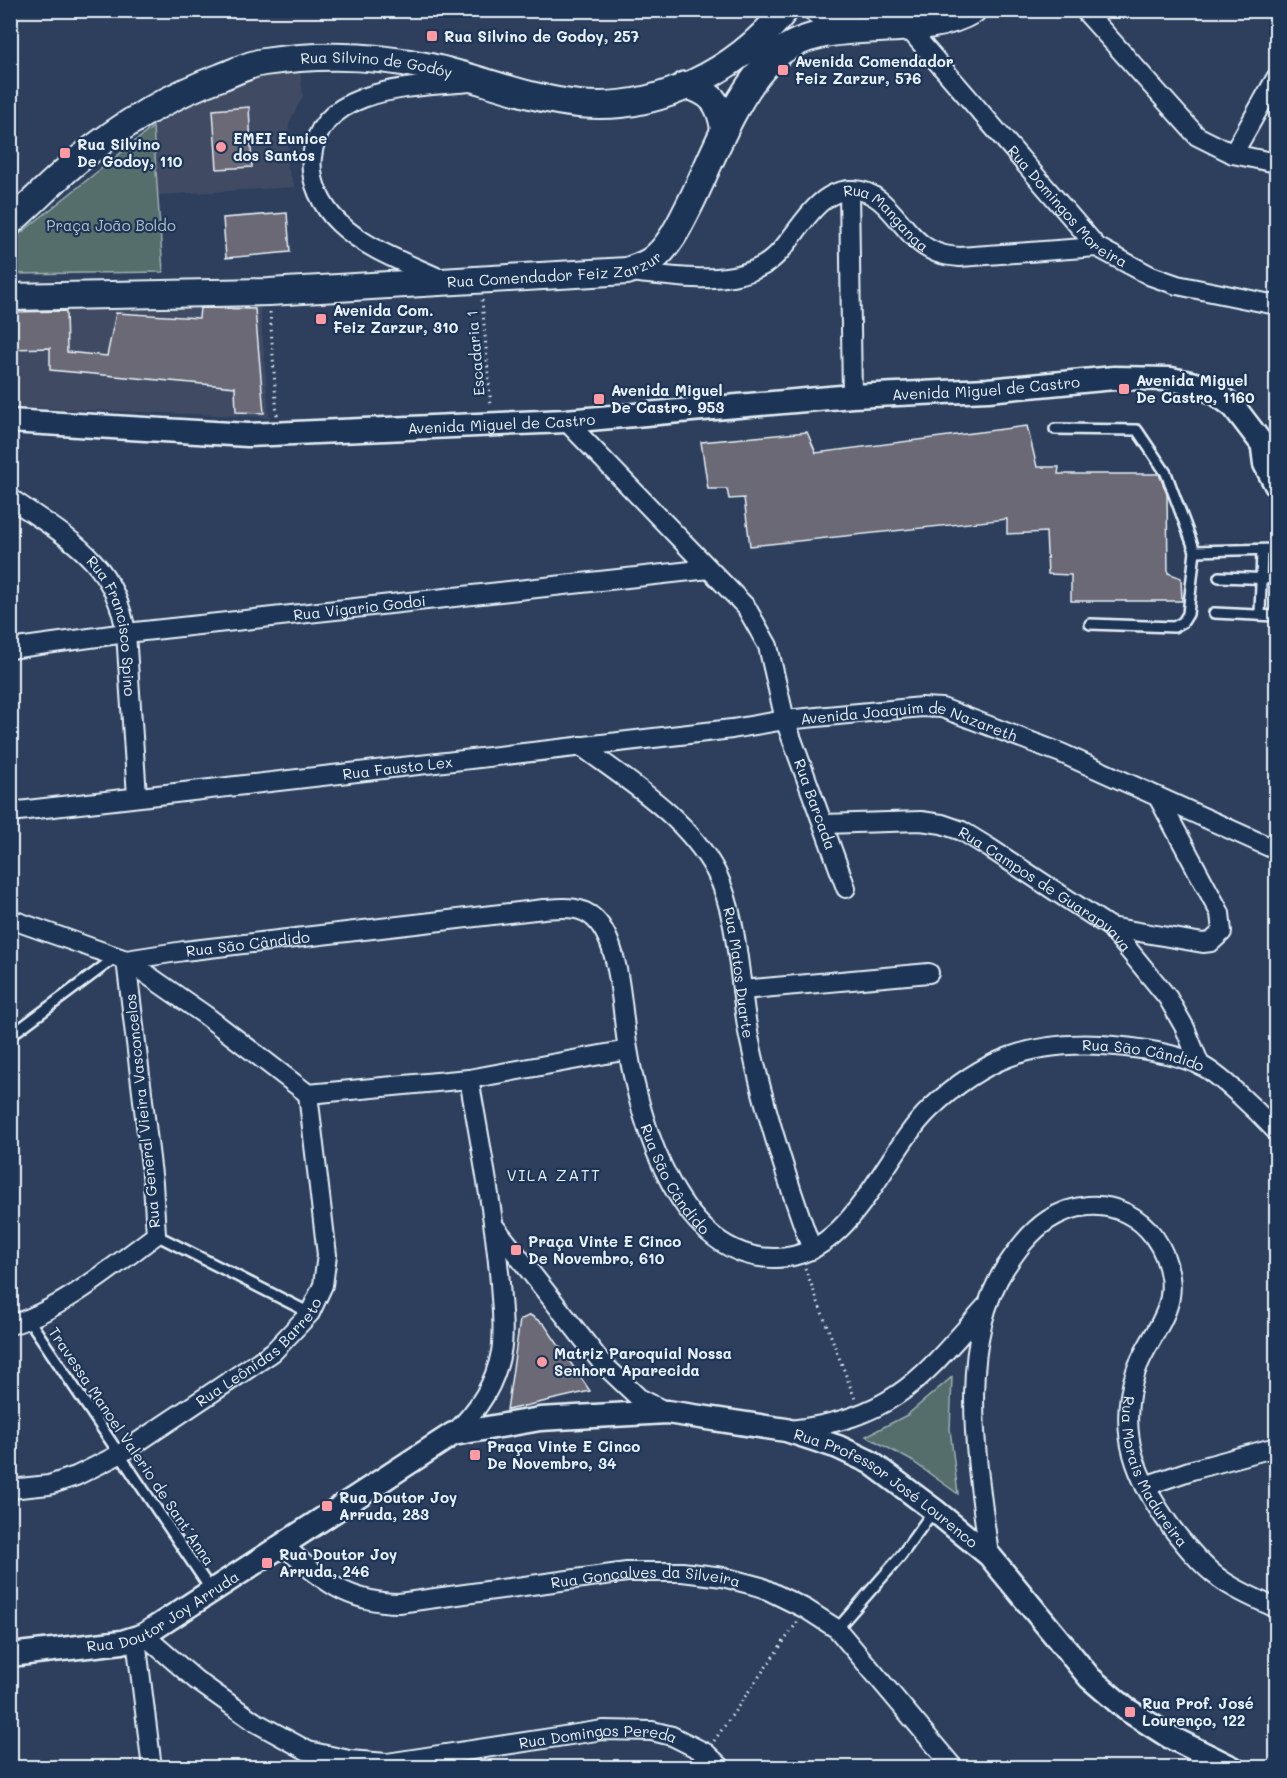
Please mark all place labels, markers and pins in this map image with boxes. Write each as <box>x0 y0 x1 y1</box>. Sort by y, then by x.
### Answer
place label: Rua Silvino de Godoy, 257 <box>444 26 639 46</box>
marker: Rua Silvino de Godoy, 257 <box>425 29 439 43</box>
place label: Avenida Comendador Feiz Zarzur, 576 <box>795 51 954 88</box>
marker: Avenida Comendador Feiz Zarzur, 576 <box>776 63 790 77</box>
place label: EMEI Eunice dos Santos <box>233 128 327 165</box>
place label: Rua Silvino De Godoy, 110 <box>77 134 183 171</box>
marker: EMEI Eunice dos Santos <box>214 140 228 154</box>
marker: Rua Silvino De Godoy, 110 <box>58 146 72 160</box>
place label: Avenida Com. Feiz Zarzur, 310 <box>333 300 459 337</box>
marker: Avenida Com. Feiz Zarzur, 310 <box>314 312 328 326</box>
place label: Avenida Miguel De Castro, 1160 <box>1136 370 1255 407</box>
place label: Avenida Miguel De Castro, 953 <box>611 380 724 417</box>
marker: Avenida Miguel De Castro, 1160 <box>1117 382 1131 396</box>
marker: Avenida Miguel De Castro, 953 <box>592 392 606 406</box>
place label: Praça Vinte E Cinco De Novembro, 610 <box>528 1231 681 1268</box>
marker: Praça Vinte E Cinco De Novembro, 610 <box>509 1243 523 1257</box>
place label: Matriz Paroquial Nossa Senhora Aparecida <box>554 1343 732 1380</box>
marker: Matriz Paroquial Nossa Senhora Aparecida <box>535 1355 549 1369</box>
place label: Praça Vinte E Cinco De Novembro, 34 <box>487 1436 640 1473</box>
marker: Praça Vinte E Cinco De Novembro, 34 <box>468 1448 482 1462</box>
place label: Rua Doutor Joy Arruda, 283 <box>339 1487 457 1524</box>
marker: Rua Doutor Joy Arruda, 283 <box>320 1499 334 1513</box>
place label: Rua Doutor Joy Arruda, 246 <box>279 1544 397 1581</box>
marker: Rua Doutor Joy Arruda, 246 <box>260 1556 274 1570</box>
place label: Rua Prof. José Lourenço, 122 <box>1142 1693 1254 1730</box>
marker: Rua Prof. José Lourenço, 122 <box>1123 1705 1137 1719</box>

